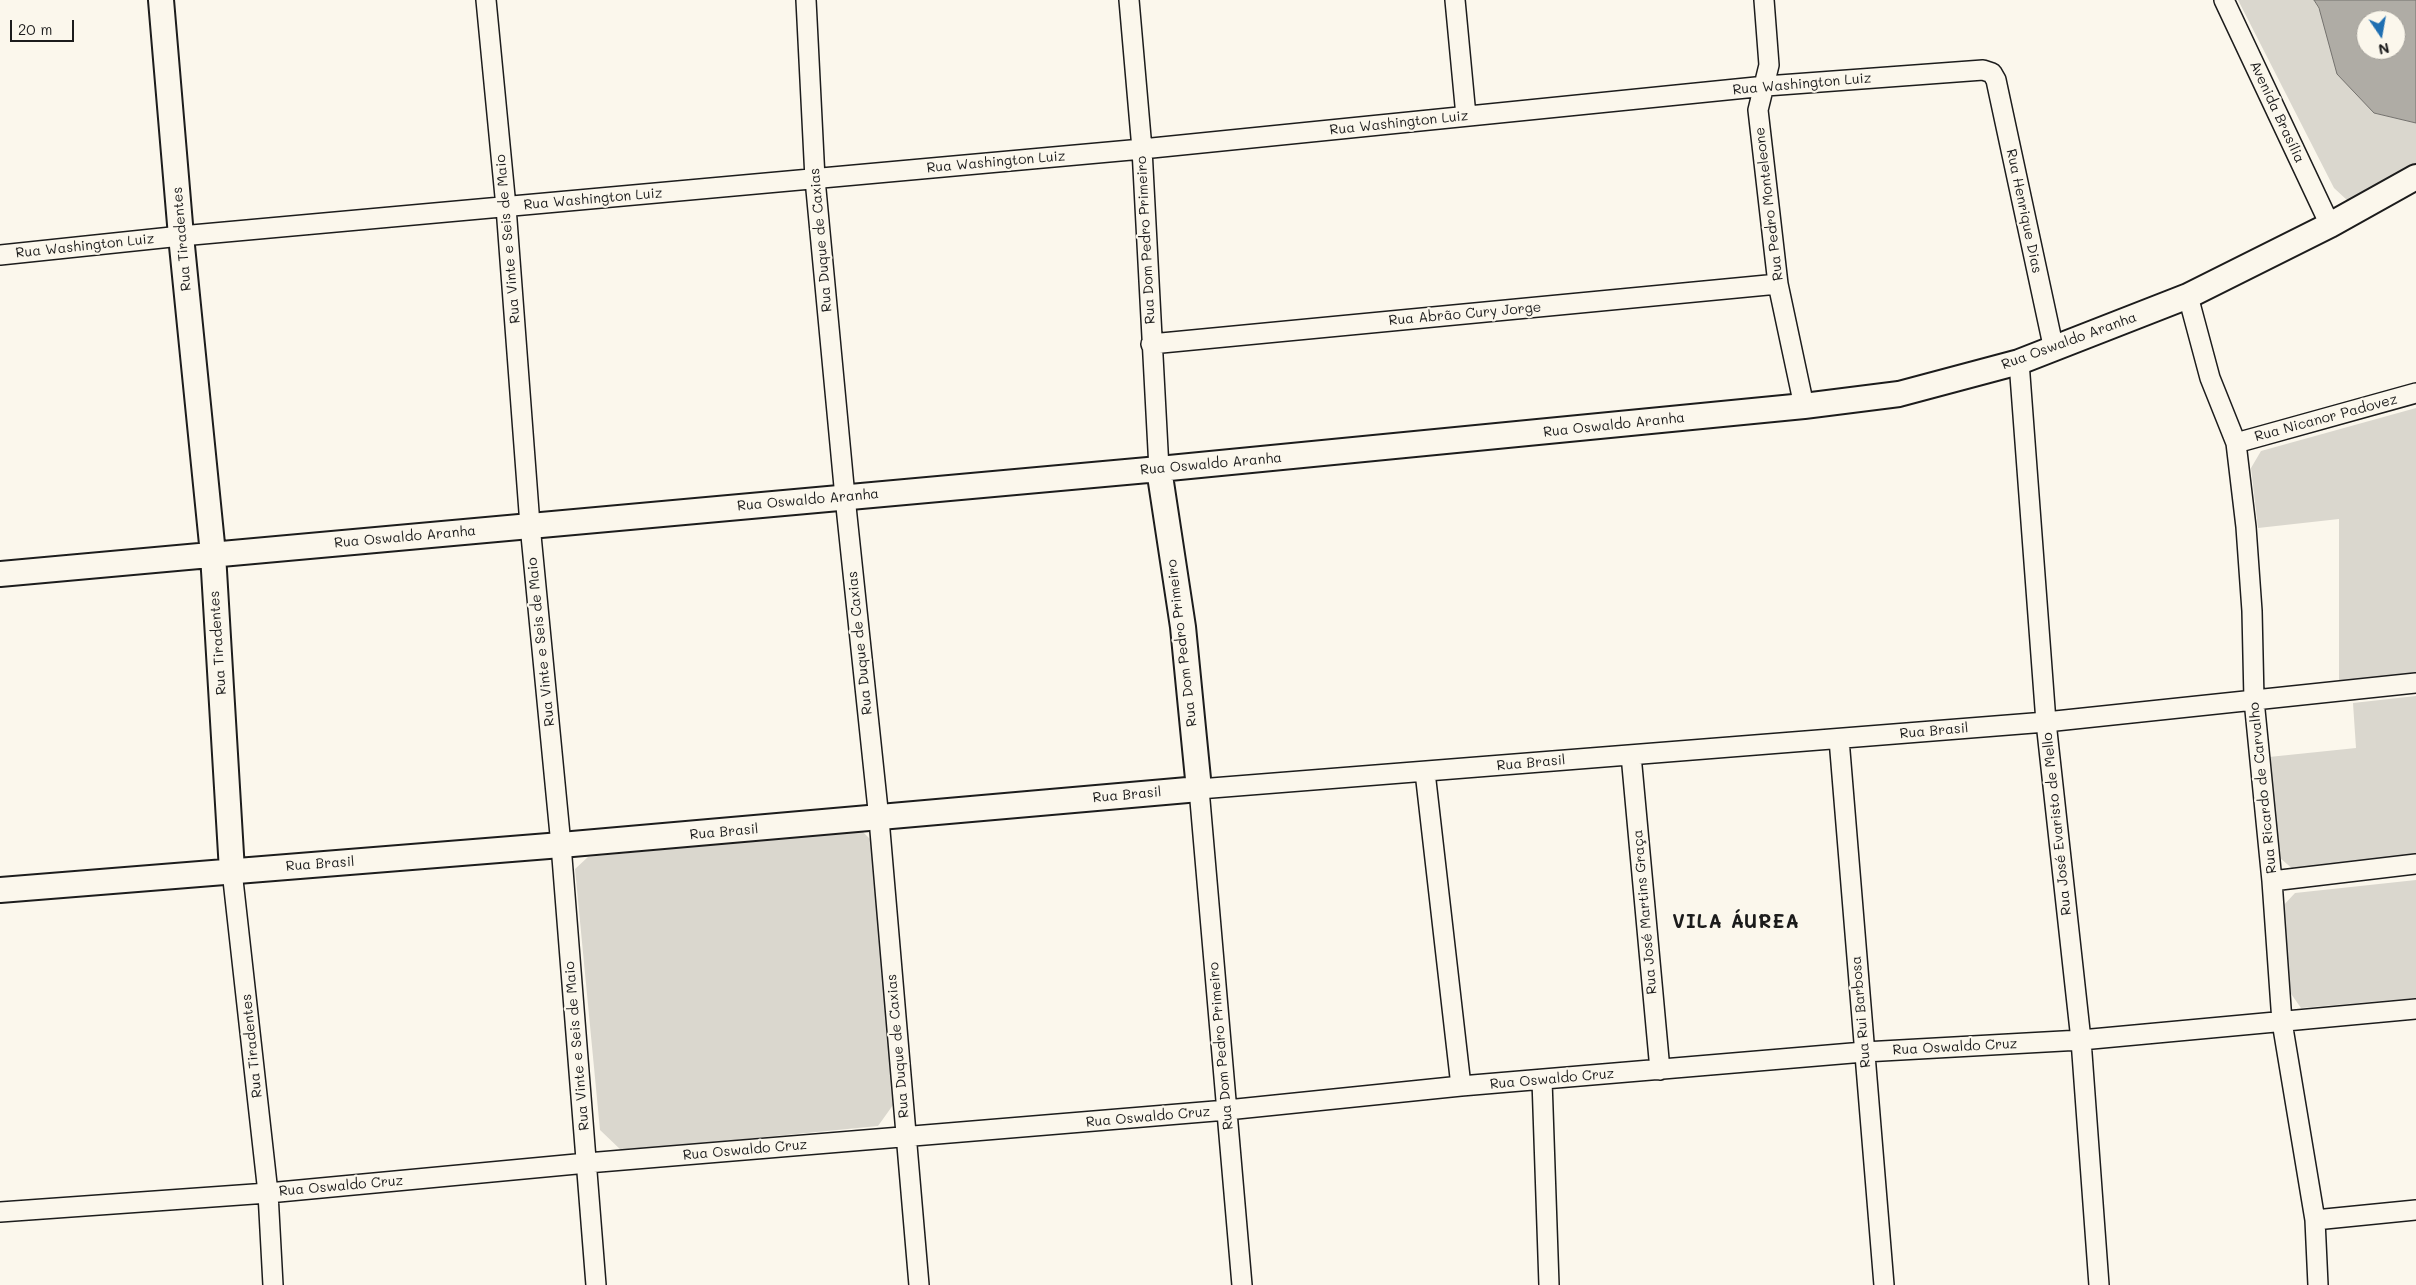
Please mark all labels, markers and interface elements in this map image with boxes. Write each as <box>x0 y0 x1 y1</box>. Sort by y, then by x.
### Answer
scale bar <box>12 10 76 42</box>
north arrow <box>2356 10 2406 60</box>
text: 20 m <box>18 19 52 39</box>
text: N <box>2377 39 2391 60</box>
street label: Avenida Brasília <box>2246 58 2308 166</box>
street label: Rua Washington Luiz <box>1732 70 1872 98</box>
street label: Rua Washington Luiz <box>1329 107 1469 139</box>
street label: Rua Pedro Monteleone <box>1751 126 1787 282</box>
street label: Rua Henrique Dias <box>2003 147 2045 275</box>
street label: Rua Washington Luiz <box>926 148 1066 176</box>
street label: Rua Vinte e Seis de Maio <box>492 154 524 324</box>
street label: Rua Dom Pedro Primeiro <box>1133 155 1159 325</box>
street label: Rua Duque de Caxias <box>806 167 836 313</box>
street label: Rua Washington Luiz <box>523 185 663 213</box>
street label: Rua Tiradentes <box>169 186 195 292</box>
street label: Rua Washington Luiz <box>15 230 155 262</box>
street label: Rua Abrão Cury Jorge <box>1388 299 1542 329</box>
street label: Rua Oswaldo Aranha <box>1999 309 2139 373</box>
street label: Rua Nicanor Padovez <box>2253 391 2399 445</box>
street label: Rua Oswaldo Aranha <box>1542 409 1686 441</box>
street label: Rua Oswaldo Aranha <box>1139 449 1283 479</box>
street label: Rua Oswaldo Aranha <box>736 485 880 515</box>
street label: Rua Oswaldo Aranha <box>333 522 477 552</box>
street label: Rua Vinte e Seis de Maio <box>524 557 558 727</box>
street label: Rua Dom Pedro Primeiro <box>1163 558 1201 728</box>
street label: Rua Duque de Caxias <box>844 570 876 716</box>
street label: Rua Tiradentes <box>206 590 230 696</box>
street label: Rua Ricardo de Carvalho <box>2246 701 2280 875</box>
street label: Rua Brasil <box>1899 720 1969 742</box>
street label: Rua José Evaristo de Mello <box>2039 732 2075 916</box>
street label: Rua Brasil <box>1496 752 1566 774</box>
street label: Rua Brasil <box>1092 784 1162 806</box>
street label: Rua Brasil <box>689 821 759 843</box>
street label: Rua José Martins Graça <box>1629 829 1661 995</box>
street label: Rua Brasil <box>285 853 355 875</box>
district label: VILA ÁUREA <box>1671 911 1801 933</box>
street label: Rua Rui Barbosa <box>1848 955 1874 1069</box>
street label: Rua Vinte e Seis de Maio <box>561 961 593 1131</box>
street label: Rua Dom Pedro Primeiro <box>1205 961 1237 1131</box>
street label: Rua Duque de Caxias <box>883 973 913 1119</box>
street label: Rua Tiradentes <box>238 993 266 1099</box>
street label: Rua Oswaldo Cruz <box>1892 1035 2018 1059</box>
street label: Rua Oswaldo Cruz <box>1489 1065 1615 1093</box>
street label: Rua Oswaldo Cruz <box>1085 1103 1211 1131</box>
street label: Rua Oswaldo Cruz <box>682 1136 808 1164</box>
street label: Rua Oswaldo Cruz <box>278 1172 404 1200</box>

